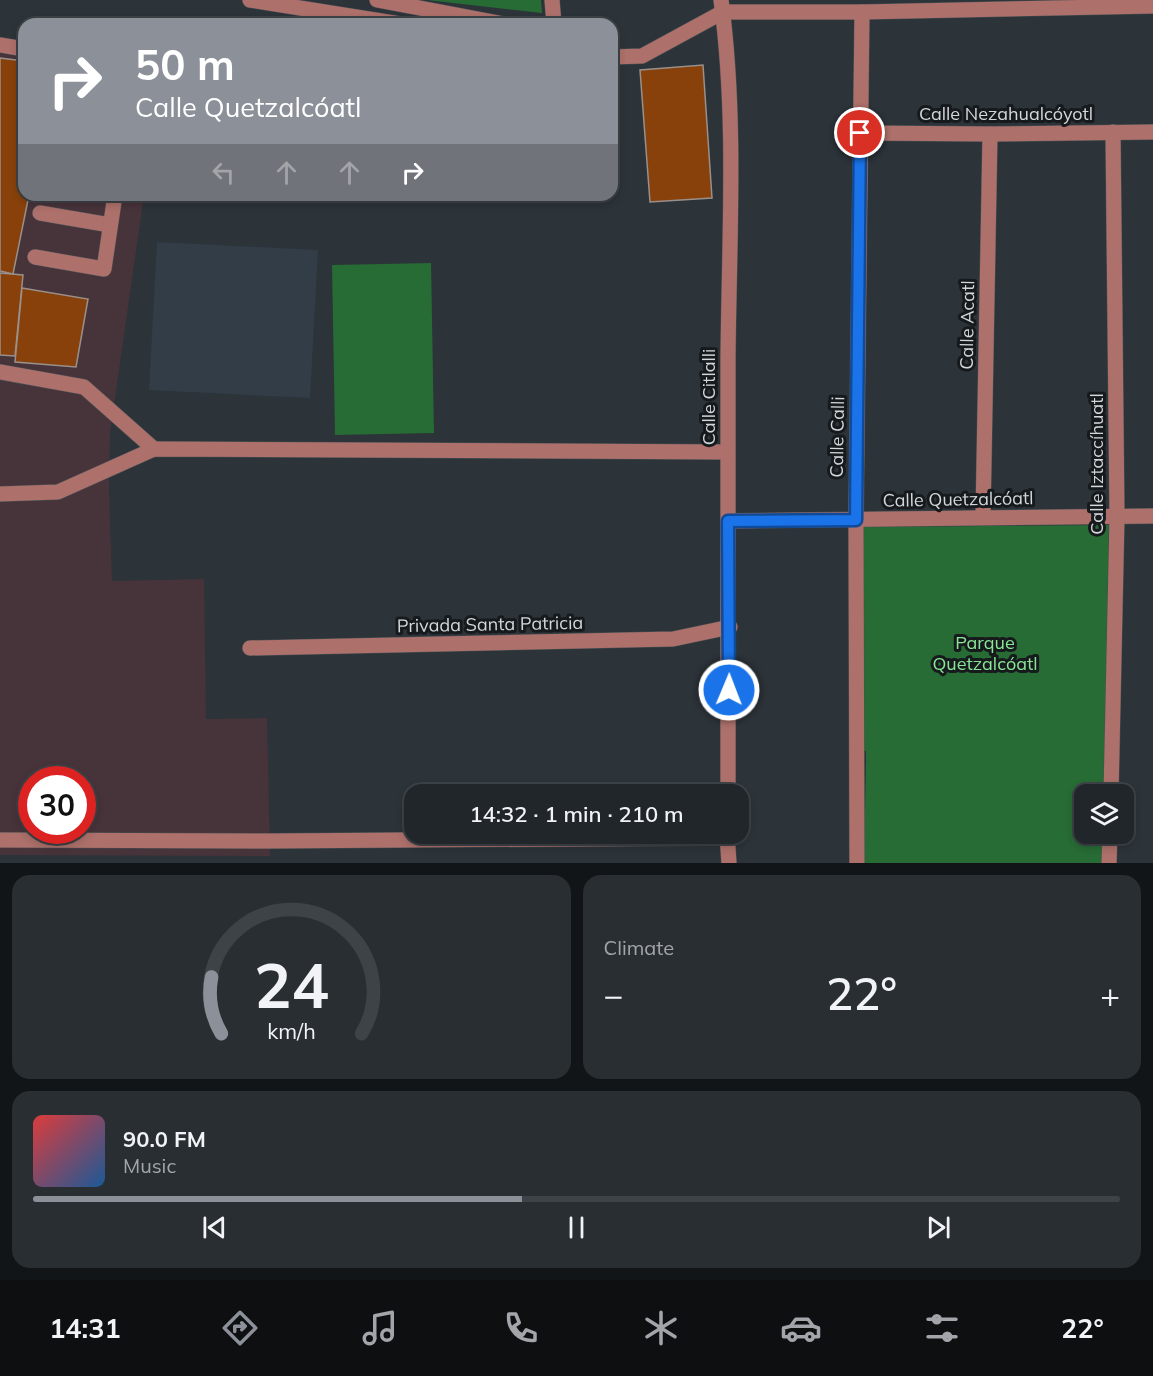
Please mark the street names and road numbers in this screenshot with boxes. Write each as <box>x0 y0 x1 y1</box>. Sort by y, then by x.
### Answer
street label: Calle Nezahualcóyotl <box>919 102 1093 125</box>
street label: Calle Acatl <box>955 280 979 370</box>
street label: Calle Citlalli <box>697 349 720 445</box>
street label: Calle Iztaccíhuatl <box>1085 393 1108 535</box>
street label: Calle Calli <box>825 396 849 478</box>
street label: Calle Quetzalcóatl <box>882 486 1034 512</box>
street label: Privada Santa Patricia <box>397 611 583 637</box>

